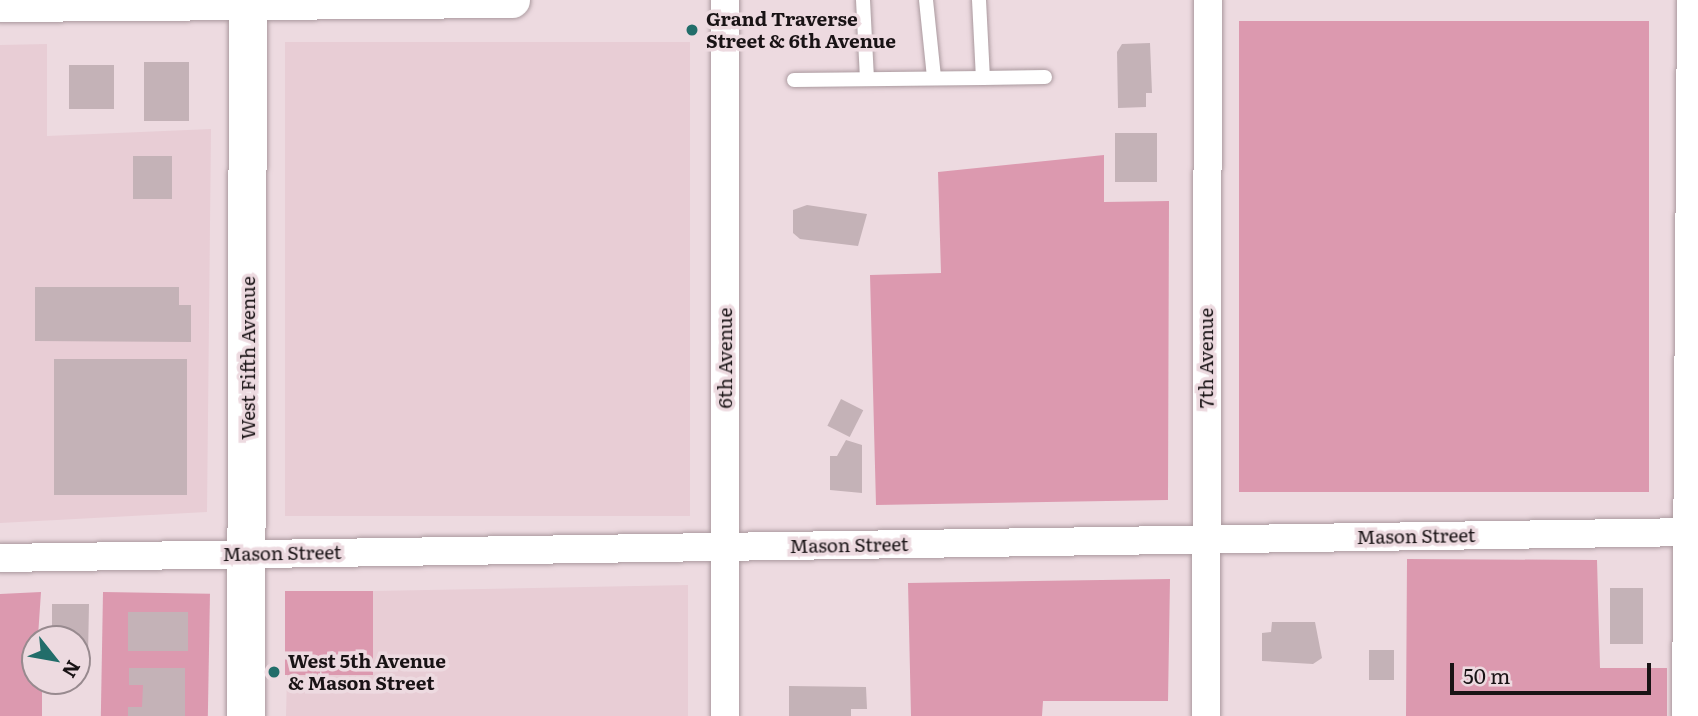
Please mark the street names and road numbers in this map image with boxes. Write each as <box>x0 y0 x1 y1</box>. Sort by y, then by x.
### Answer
street label: West Fifth Avenue <box>237 276 259 440</box>
street label: 6th Avenue <box>714 308 736 408</box>
street label: 7th Avenue <box>1195 308 1217 408</box>
street label: Mason Street <box>1356 524 1476 548</box>
street label: Mason Street <box>789 533 909 557</box>
street label: Mason Street <box>222 541 342 565</box>

